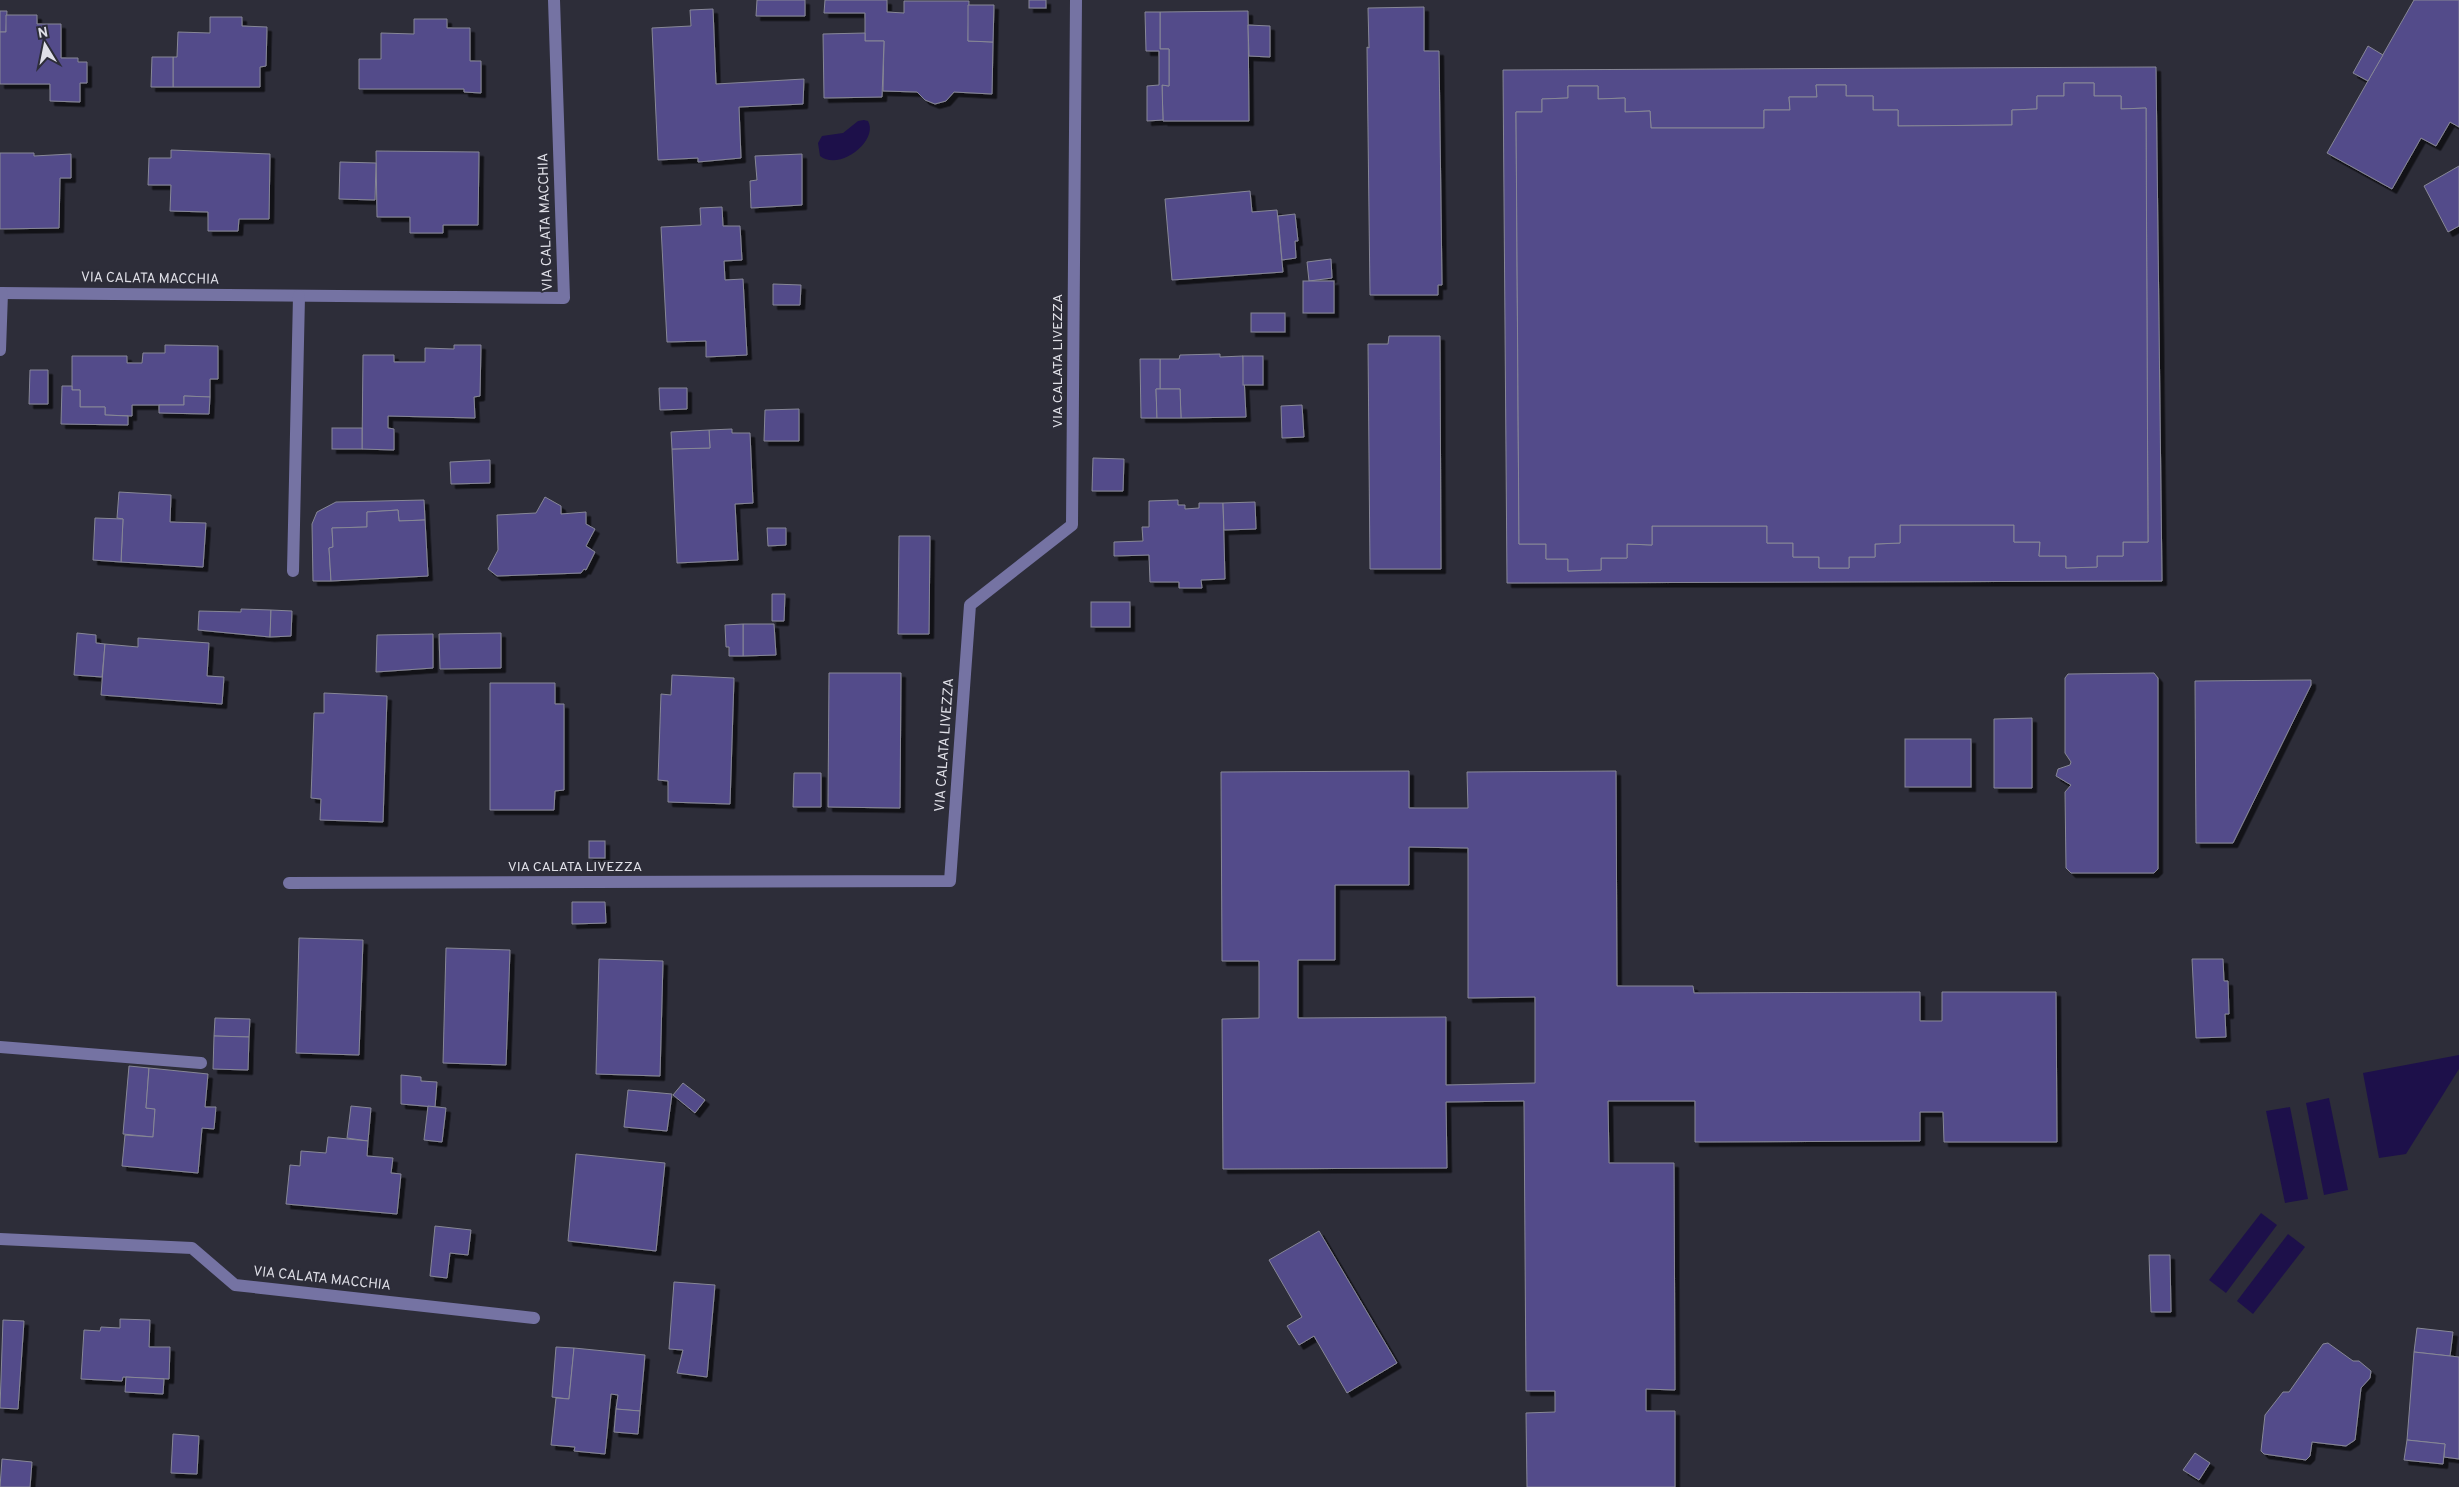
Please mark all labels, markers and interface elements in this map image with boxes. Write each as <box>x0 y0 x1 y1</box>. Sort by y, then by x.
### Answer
north arrow <box>20 20 70 70</box>
text: N <box>37 24 49 43</box>
street label: VIA CALATA MACCHIA <box>535 153 557 291</box>
street label: VIA CALATA MACCHIA <box>81 269 219 289</box>
street label: VIA CALATA LIVEZZA <box>1050 294 1067 428</box>
street label: VIA CALATA LIVEZZA <box>932 677 958 813</box>
street label: VIA CALATA LIVEZZA <box>508 859 642 876</box>
street label: VIA CALATA MACCHIA <box>252 1263 392 1295</box>

